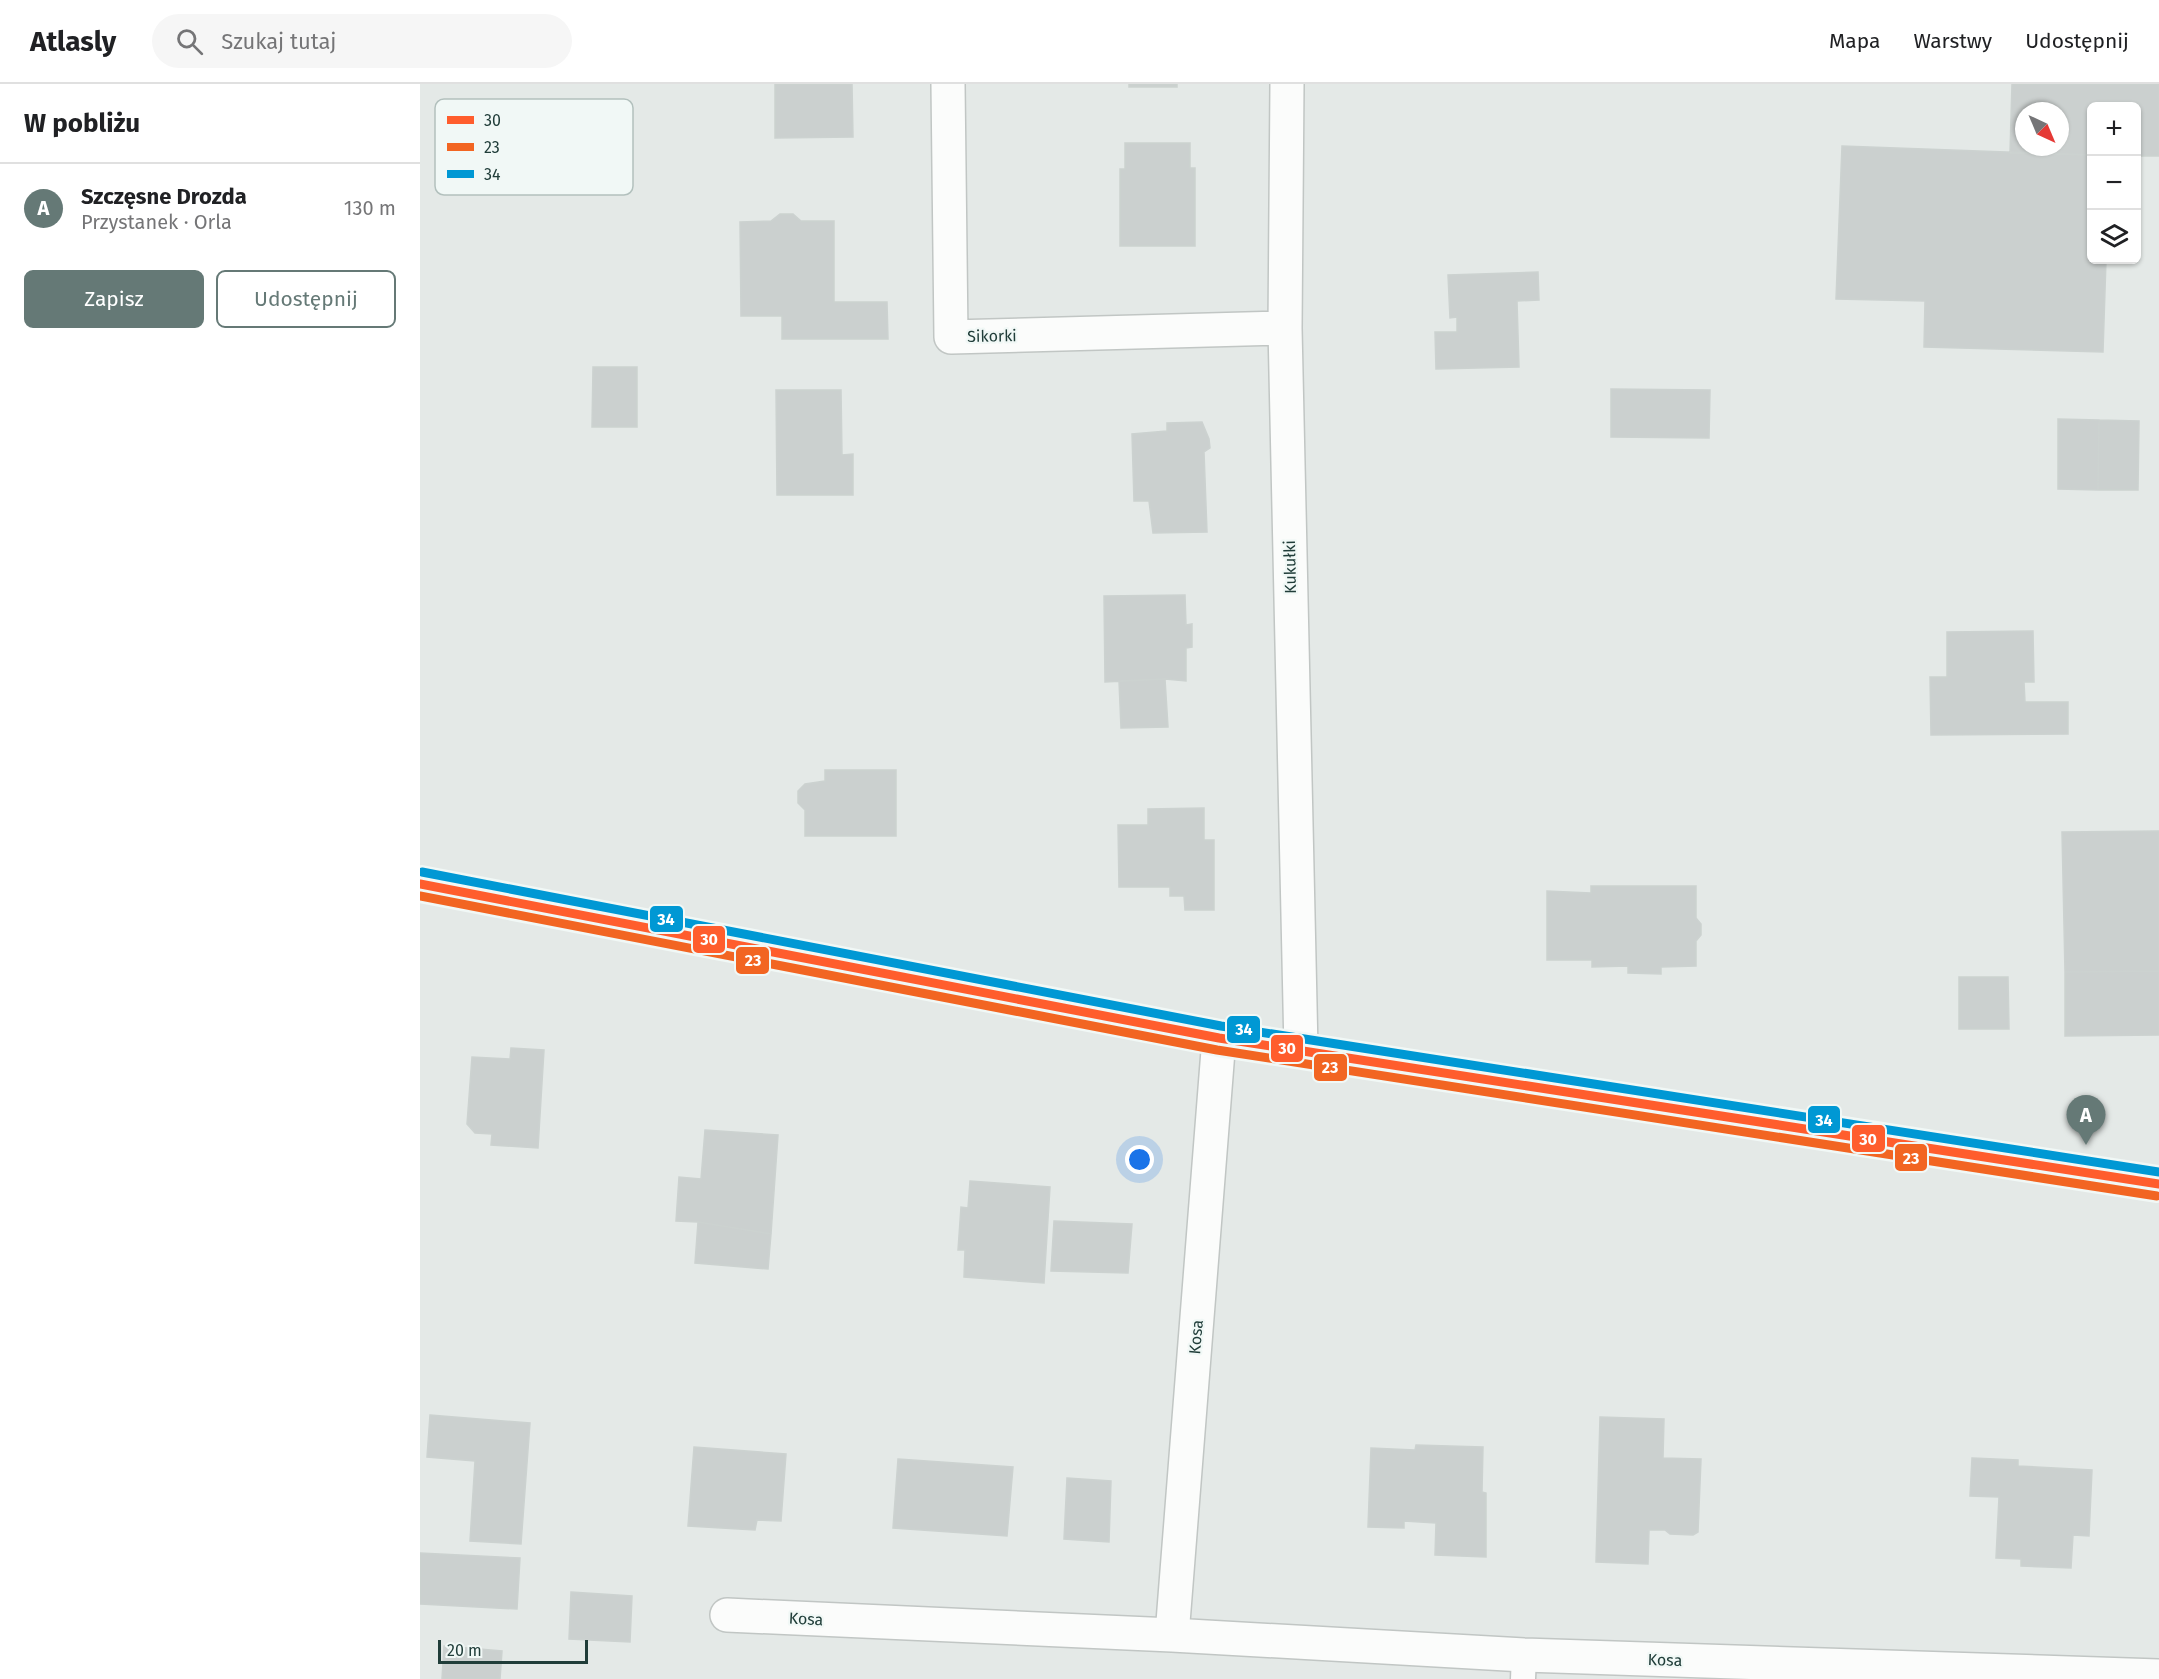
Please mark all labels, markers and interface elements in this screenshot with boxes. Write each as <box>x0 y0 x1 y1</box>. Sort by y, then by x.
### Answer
search box <box>152 14 572 68</box>
text: Atlasly <box>30 25 116 58</box>
icon: search <box>173 25 206 58</box>
text: Szukaj tutaj <box>221 28 336 55</box>
text: Mapa <box>1829 28 1880 54</box>
text: Warstwy <box>1913 28 1992 54</box>
text: Udostępnij <box>2025 28 2129 54</box>
legend <box>435 99 633 195</box>
north arrow <box>2015 102 2069 156</box>
map controls <box>2087 102 2141 264</box>
button: + <box>2087 102 2141 156</box>
text: W pobliżu <box>24 108 140 139</box>
text: 30 <box>484 111 501 130</box>
text: 23 <box>484 138 500 157</box>
button: − <box>2087 156 2141 210</box>
text: 34 <box>484 165 501 184</box>
text: Szczęsne Drozda <box>81 183 247 210</box>
text: A <box>38 196 49 220</box>
text: 130 m <box>344 196 396 220</box>
text: Przystanek · Orla <box>81 210 232 234</box>
button: layers <box>2087 210 2141 264</box>
button: Zapisz <box>24 270 204 328</box>
button: Udostępnij <box>216 270 396 328</box>
street label: Sikorki <box>967 326 1017 346</box>
street label: Kukułki <box>1280 540 1300 594</box>
line badge: 34 <box>649 905 684 933</box>
text: 34 <box>656 910 675 929</box>
line badge: 30 <box>692 925 726 954</box>
text: 30 <box>699 930 718 949</box>
line badge: 23 <box>735 946 770 975</box>
text: 23 <box>745 951 761 970</box>
line badge: 34 <box>1226 1015 1261 1044</box>
text: 34 <box>1234 1020 1253 1039</box>
line badge: 30 <box>1270 1034 1304 1063</box>
text: 30 <box>1277 1039 1296 1058</box>
line badge: 23 <box>1313 1053 1348 1082</box>
text: 23 <box>1322 1058 1338 1077</box>
pin: A <box>2066 1096 2106 1145</box>
line badge: 34 <box>1807 1105 1841 1134</box>
text: 34 <box>1814 1111 1833 1130</box>
line badge: 30 <box>1851 1124 1886 1153</box>
text: 30 <box>1858 1130 1877 1149</box>
line badge: 23 <box>1894 1143 1928 1172</box>
your location <box>1125 1145 1154 1174</box>
text: 23 <box>1903 1149 1919 1168</box>
street label: Kosa <box>1185 1319 1207 1355</box>
street label: Kosa <box>788 1609 824 1629</box>
scale bar <box>438 1637 588 1664</box>
text: 20 m <box>447 1641 482 1660</box>
street label: Kosa <box>1647 1650 1683 1670</box>

